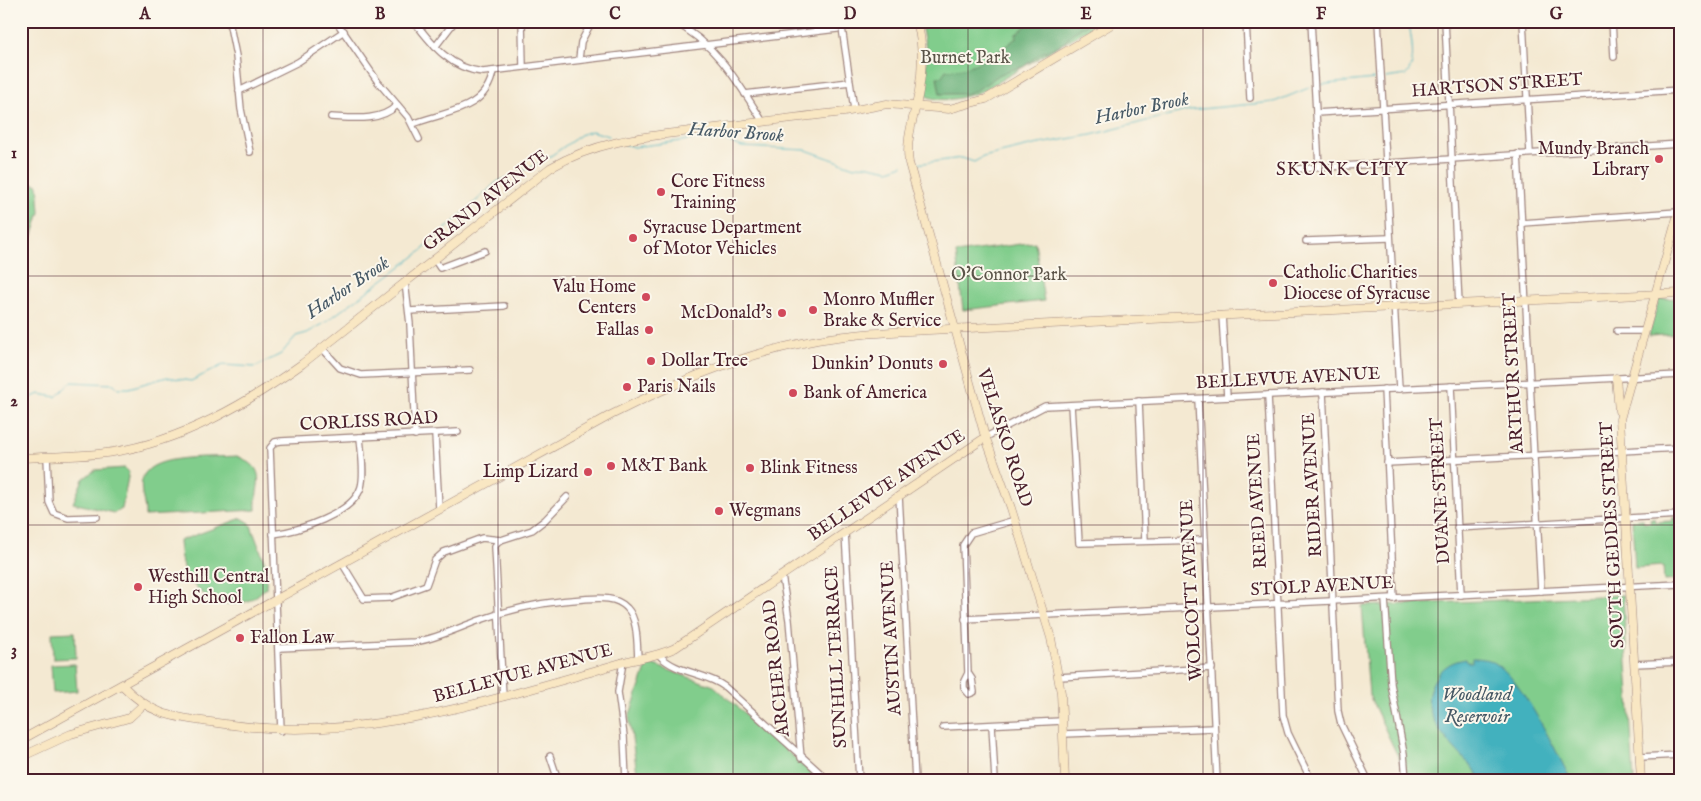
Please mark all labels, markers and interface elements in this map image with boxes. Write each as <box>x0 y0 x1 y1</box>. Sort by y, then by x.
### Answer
text: A <box>139 5 152 25</box>
text: B <box>375 5 386 25</box>
text: C <box>609 5 621 25</box>
text: D <box>844 5 857 25</box>
text: E <box>1080 5 1092 25</box>
text: F <box>1316 5 1327 25</box>
text: G <box>1550 5 1563 25</box>
park label: Burnet Park <box>920 47 1010 70</box>
street label: HARTSON STREET <box>1411 69 1583 103</box>
water label: Harbor Brook <box>1092 87 1192 131</box>
water label: Harbor Brook <box>686 118 785 148</box>
place label: Mundy Branch Library <box>1538 138 1649 182</box>
text: 1 <box>11 144 17 164</box>
street label: GRAND AVENUE <box>419 145 553 257</box>
marker: Mundy Branch Library <box>1653 153 1665 165</box>
district label: SKUNK CITY <box>1276 158 1408 182</box>
place label: Core Fitness Training <box>671 171 765 215</box>
marker: Core Fitness Training <box>655 186 667 198</box>
place label: Syracuse Department of Motor Vehicles <box>643 217 802 261</box>
marker: Syracuse Department of Motor Vehicles <box>627 232 639 244</box>
water label: Harbor Brook <box>301 251 395 325</box>
place label: Catholic Charities Diocese of Syracuse <box>1283 262 1430 306</box>
park label: O'Connor Park <box>951 264 1067 287</box>
place label: Valu Home Centers <box>552 276 636 320</box>
marker: Catholic Charities Diocese of Syracuse <box>1267 277 1279 289</box>
place label: Monro Muffler Brake & Service <box>823 289 941 333</box>
marker: Valu Home Centers <box>640 291 652 303</box>
street label: ARTHUR STREET <box>1498 292 1530 455</box>
place label: McDonald's <box>680 302 772 325</box>
marker: Monro Muffler Brake & Service <box>807 304 819 316</box>
marker: McDonald's <box>776 307 788 319</box>
place label: Fallas <box>596 319 639 342</box>
marker: Fallas <box>643 324 655 336</box>
place label: Dollar Tree <box>661 350 748 373</box>
place label: Dunkin' Donuts <box>811 353 933 376</box>
marker: Dollar Tree <box>645 355 657 367</box>
marker: Dunkin' Donuts <box>937 358 949 370</box>
street label: BELLEVUE AVENUE <box>1195 363 1381 395</box>
street label: VELASKO ROAD <box>970 365 1037 510</box>
place label: Paris Nails <box>637 376 716 399</box>
marker: Paris Nails <box>621 381 633 393</box>
place label: Bank of America <box>803 382 927 405</box>
marker: Bank of America <box>787 387 799 399</box>
text: 2 <box>10 392 18 412</box>
street label: CORLISS ROAD <box>299 407 439 437</box>
street label: RIDER AVENUE <box>1298 412 1328 558</box>
street label: DUANE STREET <box>1426 417 1456 565</box>
street label: SOUTH GEDDES STREET <box>1596 421 1630 649</box>
street label: BELLEVUE AVENUE <box>804 425 970 547</box>
street label: REED AVENUE <box>1243 433 1273 569</box>
place label: M&T Bank <box>621 455 708 478</box>
place label: Blink Fitness <box>760 457 858 480</box>
marker: M&T Bank <box>605 460 617 472</box>
place label: Limp Lizard <box>483 461 578 484</box>
marker: Blink Fitness <box>744 462 756 474</box>
marker: Limp Lizard <box>582 466 594 478</box>
street label: WOLCOTT AVENUE <box>1176 499 1208 681</box>
place label: Wegmans <box>729 500 801 523</box>
marker: Wegmans <box>713 505 725 517</box>
street label: AUSTIN AVENUE <box>876 560 908 717</box>
street label: SUNHILL TERRACE <box>821 565 853 749</box>
place label: Westhill Central High School <box>148 566 269 610</box>
street label: STOLP AVENUE <box>1250 572 1394 602</box>
marker: Westhill Central High School <box>132 581 144 593</box>
street label: ARCHER ROAD <box>758 598 796 739</box>
place label: Fallon Law <box>250 627 335 650</box>
marker: Fallon Law <box>234 632 246 644</box>
street label: BELLEVUE AVENUE <box>431 639 615 709</box>
text: 3 <box>11 641 17 661</box>
water label: Woodland Reservoir <box>1442 683 1513 729</box>

